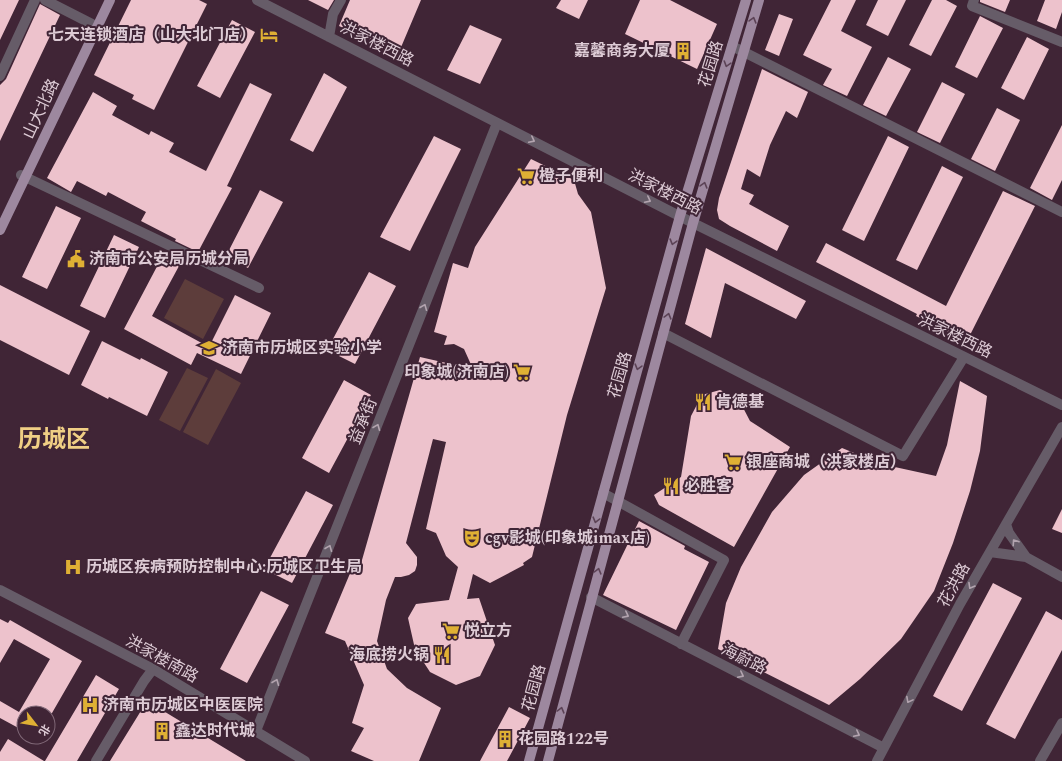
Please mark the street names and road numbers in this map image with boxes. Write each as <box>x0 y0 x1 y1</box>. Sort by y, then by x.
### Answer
street label: 洪家楼西路 <box>336 15 418 73</box>
street label: 花园路 <box>693 38 729 90</box>
street label: 山大北路 <box>17 75 65 143</box>
street label: 洪家楼西路 <box>624 163 706 221</box>
street label: 洪家楼西路 <box>914 308 996 364</box>
street label: 花园路 <box>602 349 638 401</box>
street label: 益承街 <box>343 394 383 448</box>
street label: 花洪路 <box>932 558 976 612</box>
street label: 洪家楼南路 <box>121 629 203 689</box>
street label: 海蔚路 <box>717 637 771 681</box>
street label: 花园路 <box>516 662 552 714</box>

